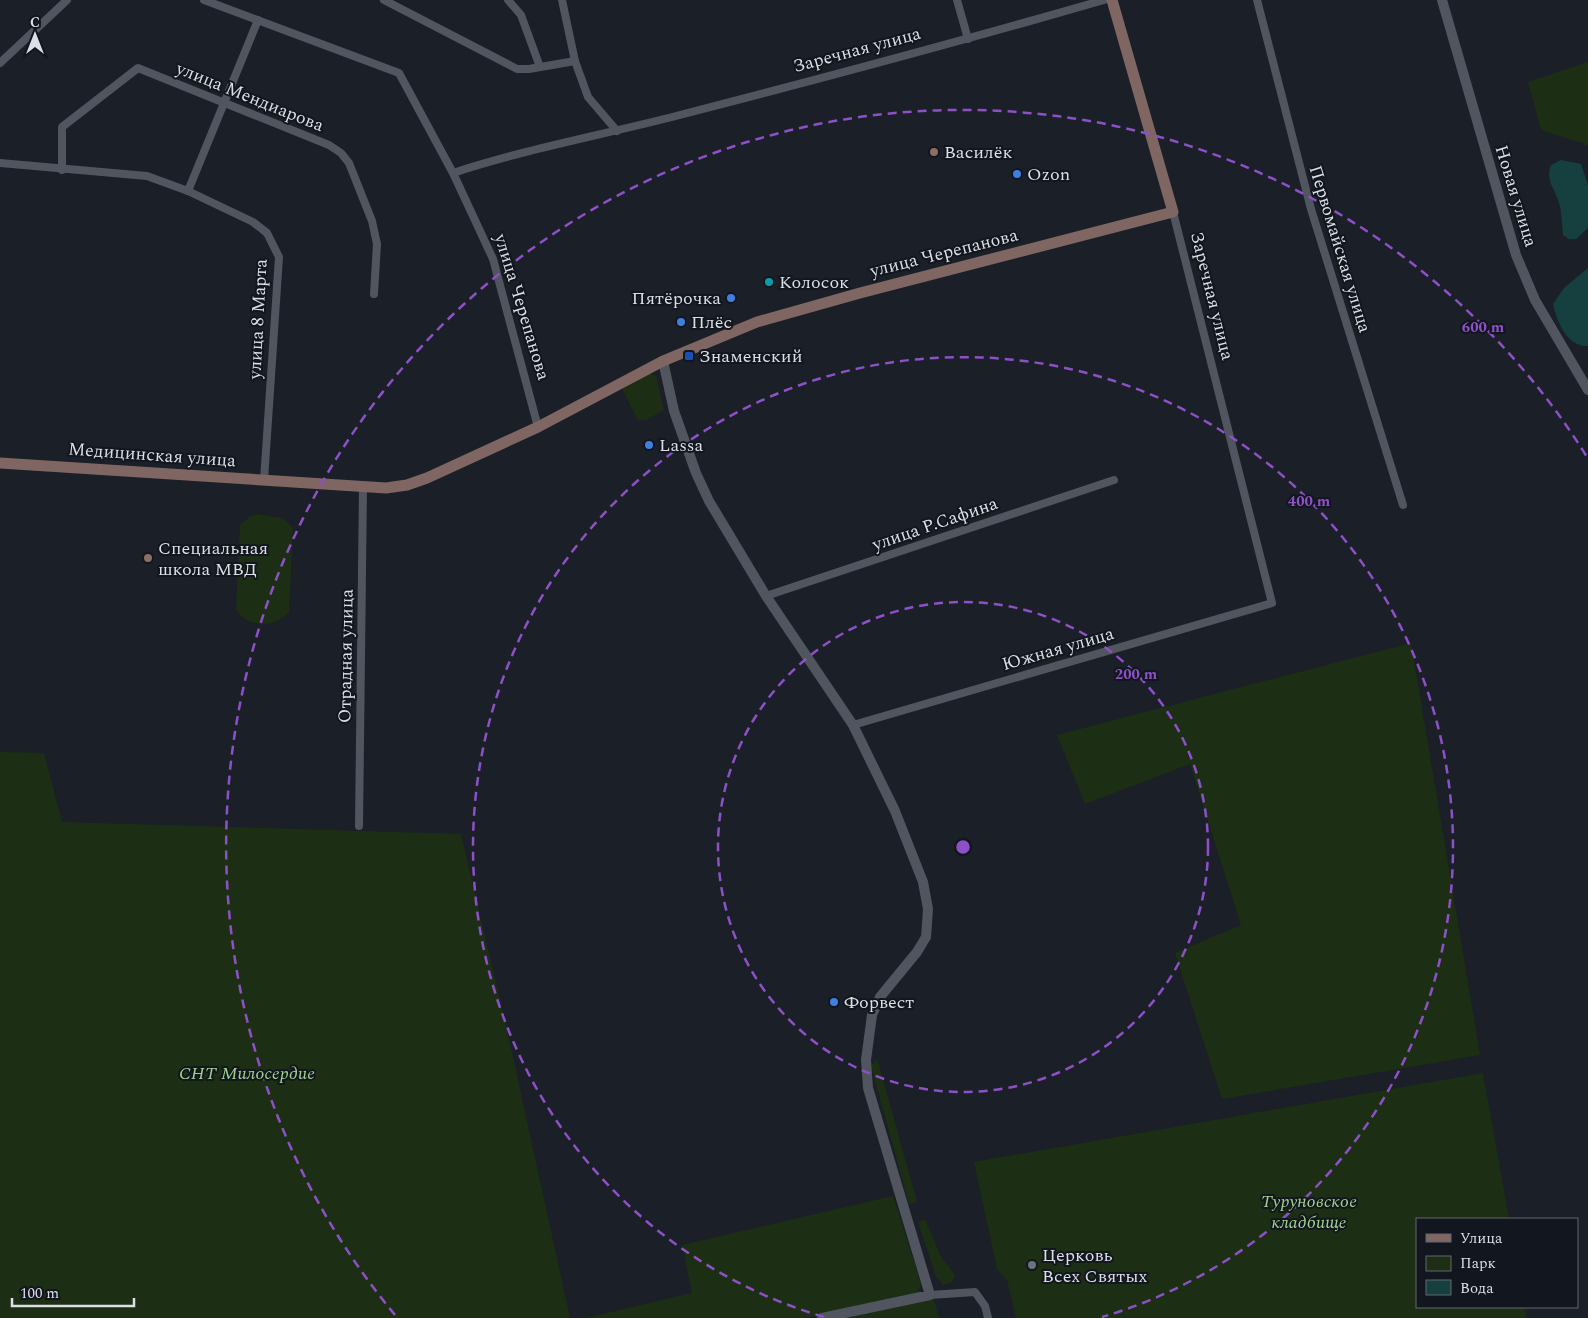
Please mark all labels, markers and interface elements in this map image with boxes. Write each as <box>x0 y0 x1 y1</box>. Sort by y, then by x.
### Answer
north arrow <box>10 10 60 60</box>
text: С <box>30 12 40 33</box>
street label: Заречная улица <box>790 20 924 80</box>
street label: улица Мендиарова <box>171 55 328 139</box>
place label: Василёк <box>944 139 1013 166</box>
street label: Новая улица <box>1488 142 1544 250</box>
marker: Василёк <box>928 146 940 158</box>
place label: Ozon <box>1027 161 1070 188</box>
street label: Первомайская улица <box>1302 162 1378 336</box>
marker: Ozon <box>1011 168 1023 180</box>
street label: улица Черепанова <box>866 221 1021 285</box>
street label: улица Черепанова <box>487 229 557 384</box>
street label: Заречная улица <box>1183 229 1241 363</box>
street label: улица 8 Марта <box>241 258 275 381</box>
place label: Колосок <box>779 269 849 296</box>
marker: Колосок <box>763 276 775 288</box>
place label: Пятёрочка <box>631 285 721 312</box>
marker: Пятёрочка <box>725 292 737 304</box>
place label: Плёс <box>691 309 732 336</box>
marker: Плёс <box>675 316 687 328</box>
text: 600 m <box>1462 316 1505 339</box>
place label: Знаменский <box>699 343 803 370</box>
marker: Знаменский <box>683 350 695 362</box>
place label: Lassa <box>659 432 704 459</box>
street label: Медицинская улица <box>67 436 237 474</box>
marker: Lassa <box>643 439 655 451</box>
street label: улица Р.Сафина <box>868 490 1002 558</box>
text: 400 m <box>1288 490 1331 513</box>
place label: Специальная школа МВД <box>158 535 268 583</box>
marker: Специальная школа МВД <box>142 552 154 564</box>
street label: Отрадная улица <box>331 588 361 723</box>
street label: Южная улица <box>999 620 1117 678</box>
text: 200 m <box>1115 663 1158 686</box>
centre of rings <box>954 838 972 856</box>
place label: Форвест <box>844 989 914 1016</box>
marker: Форвест <box>828 996 840 1008</box>
park label: СНТ Милосердие <box>179 1060 315 1087</box>
park label: Туруновское кладбище <box>1261 1188 1357 1236</box>
legend <box>1416 1218 1578 1308</box>
text: Улица <box>1460 1227 1503 1250</box>
place label: Церковь Всех Святых <box>1042 1242 1147 1290</box>
text: Парк <box>1460 1252 1496 1275</box>
marker: Церковь Всех Святых <box>1026 1259 1038 1271</box>
scale bar <box>12 1276 135 1308</box>
text: Вода <box>1460 1277 1494 1300</box>
text: 100 m <box>20 1282 59 1305</box>

